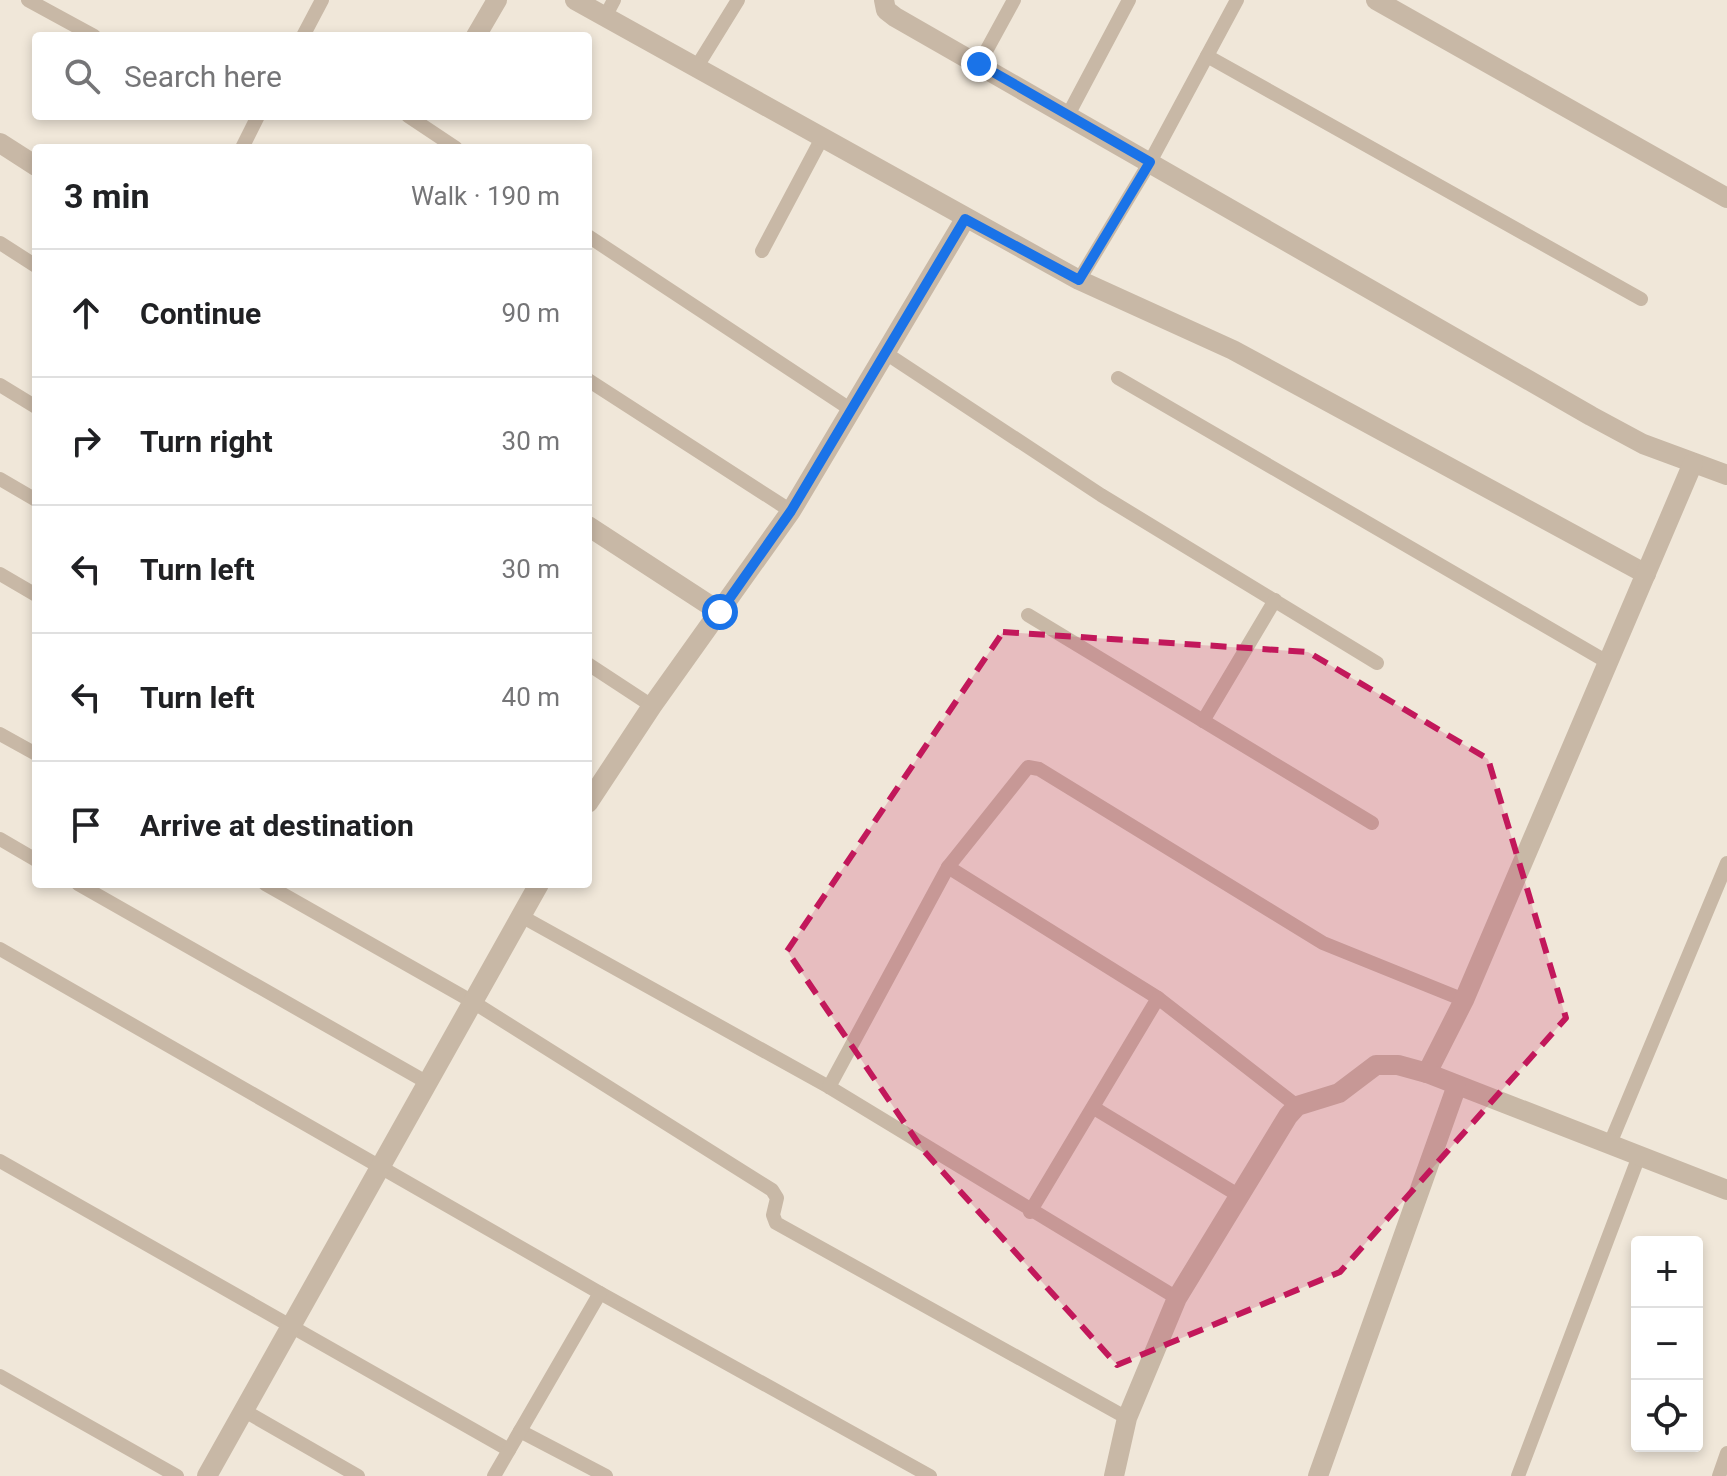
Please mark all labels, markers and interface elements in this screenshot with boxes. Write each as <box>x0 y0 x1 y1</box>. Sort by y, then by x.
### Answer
search box <box>32 32 592 120</box>
route end <box>961 46 997 82</box>
icon: search <box>60 54 104 98</box>
text: Search here <box>124 59 282 94</box>
text: 3 min <box>64 176 149 216</box>
text: Walk · 190 m <box>411 181 560 211</box>
icon: ahead <box>64 291 108 335</box>
text: Continue <box>140 296 261 331</box>
text: 90 m <box>502 298 560 328</box>
icon: right <box>64 419 108 463</box>
text: Turn right <box>140 424 273 459</box>
text: 30 m <box>502 426 560 456</box>
icon: left <box>64 547 108 591</box>
text: Turn left <box>140 552 255 587</box>
text: 30 m <box>502 554 560 584</box>
route start <box>702 594 738 630</box>
icon: left <box>64 675 108 719</box>
text: Turn left <box>140 680 255 715</box>
text: 40 m <box>502 682 560 712</box>
icon: arrive <box>64 803 108 847</box>
text: Arrive at destination <box>140 808 414 843</box>
map controls <box>1631 1236 1703 1452</box>
button: + <box>1631 1236 1703 1308</box>
button: − <box>1631 1308 1703 1380</box>
button: locate <box>1631 1380 1703 1452</box>

